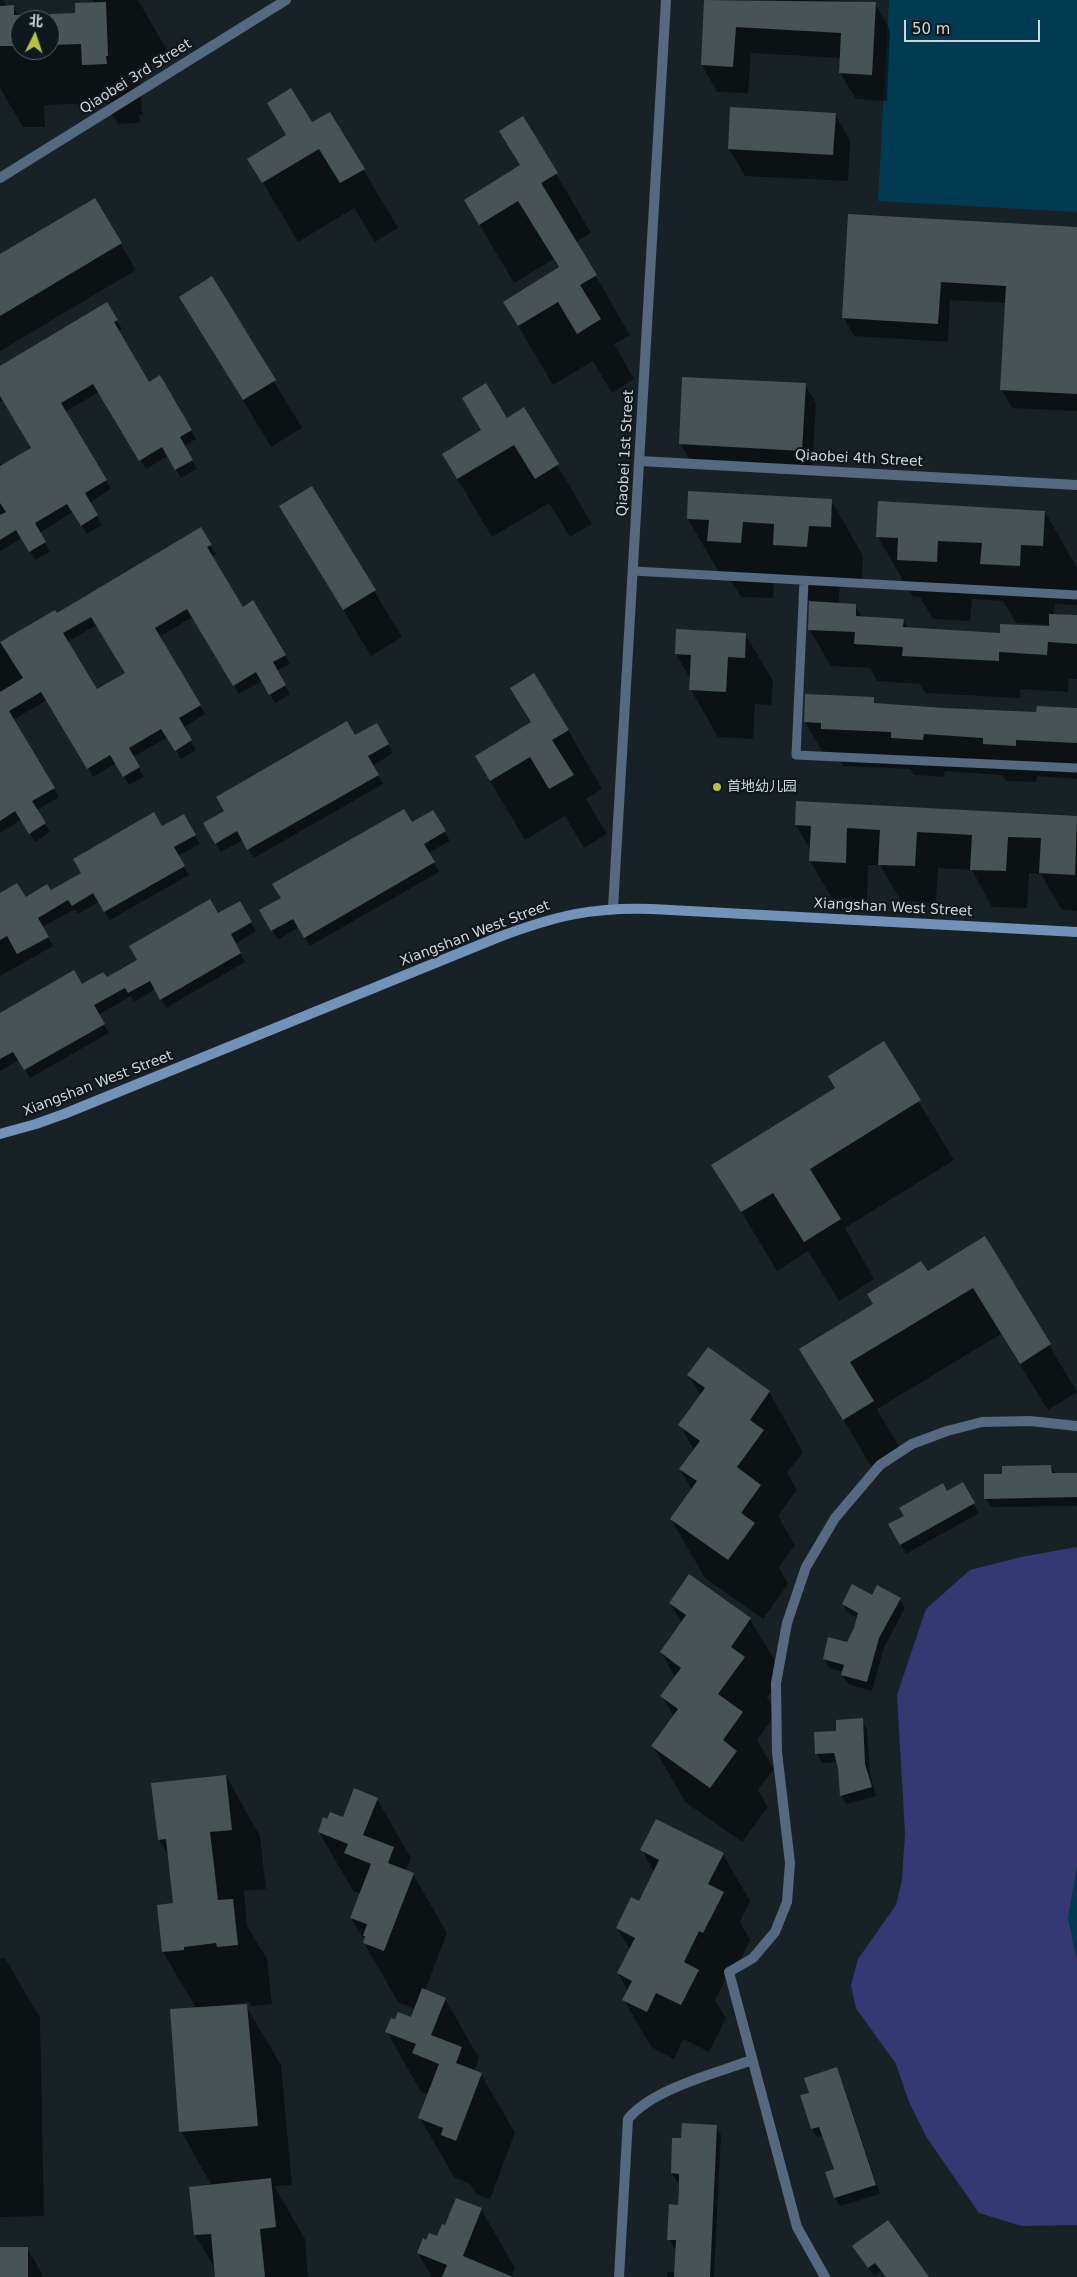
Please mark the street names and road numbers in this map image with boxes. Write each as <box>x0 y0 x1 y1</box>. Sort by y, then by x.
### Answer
street label: Qiaobei 3rd Street <box>77 36 195 118</box>
street label: Qiaobei 1st Street <box>614 389 638 517</box>
street label: Qiaobei 4th Street <box>795 447 923 471</box>
street label: Xiangshan West Street <box>813 895 973 921</box>
street label: Xiangshan West Street <box>398 898 552 970</box>
street label: Xiangshan West Street <box>21 1048 175 1120</box>

